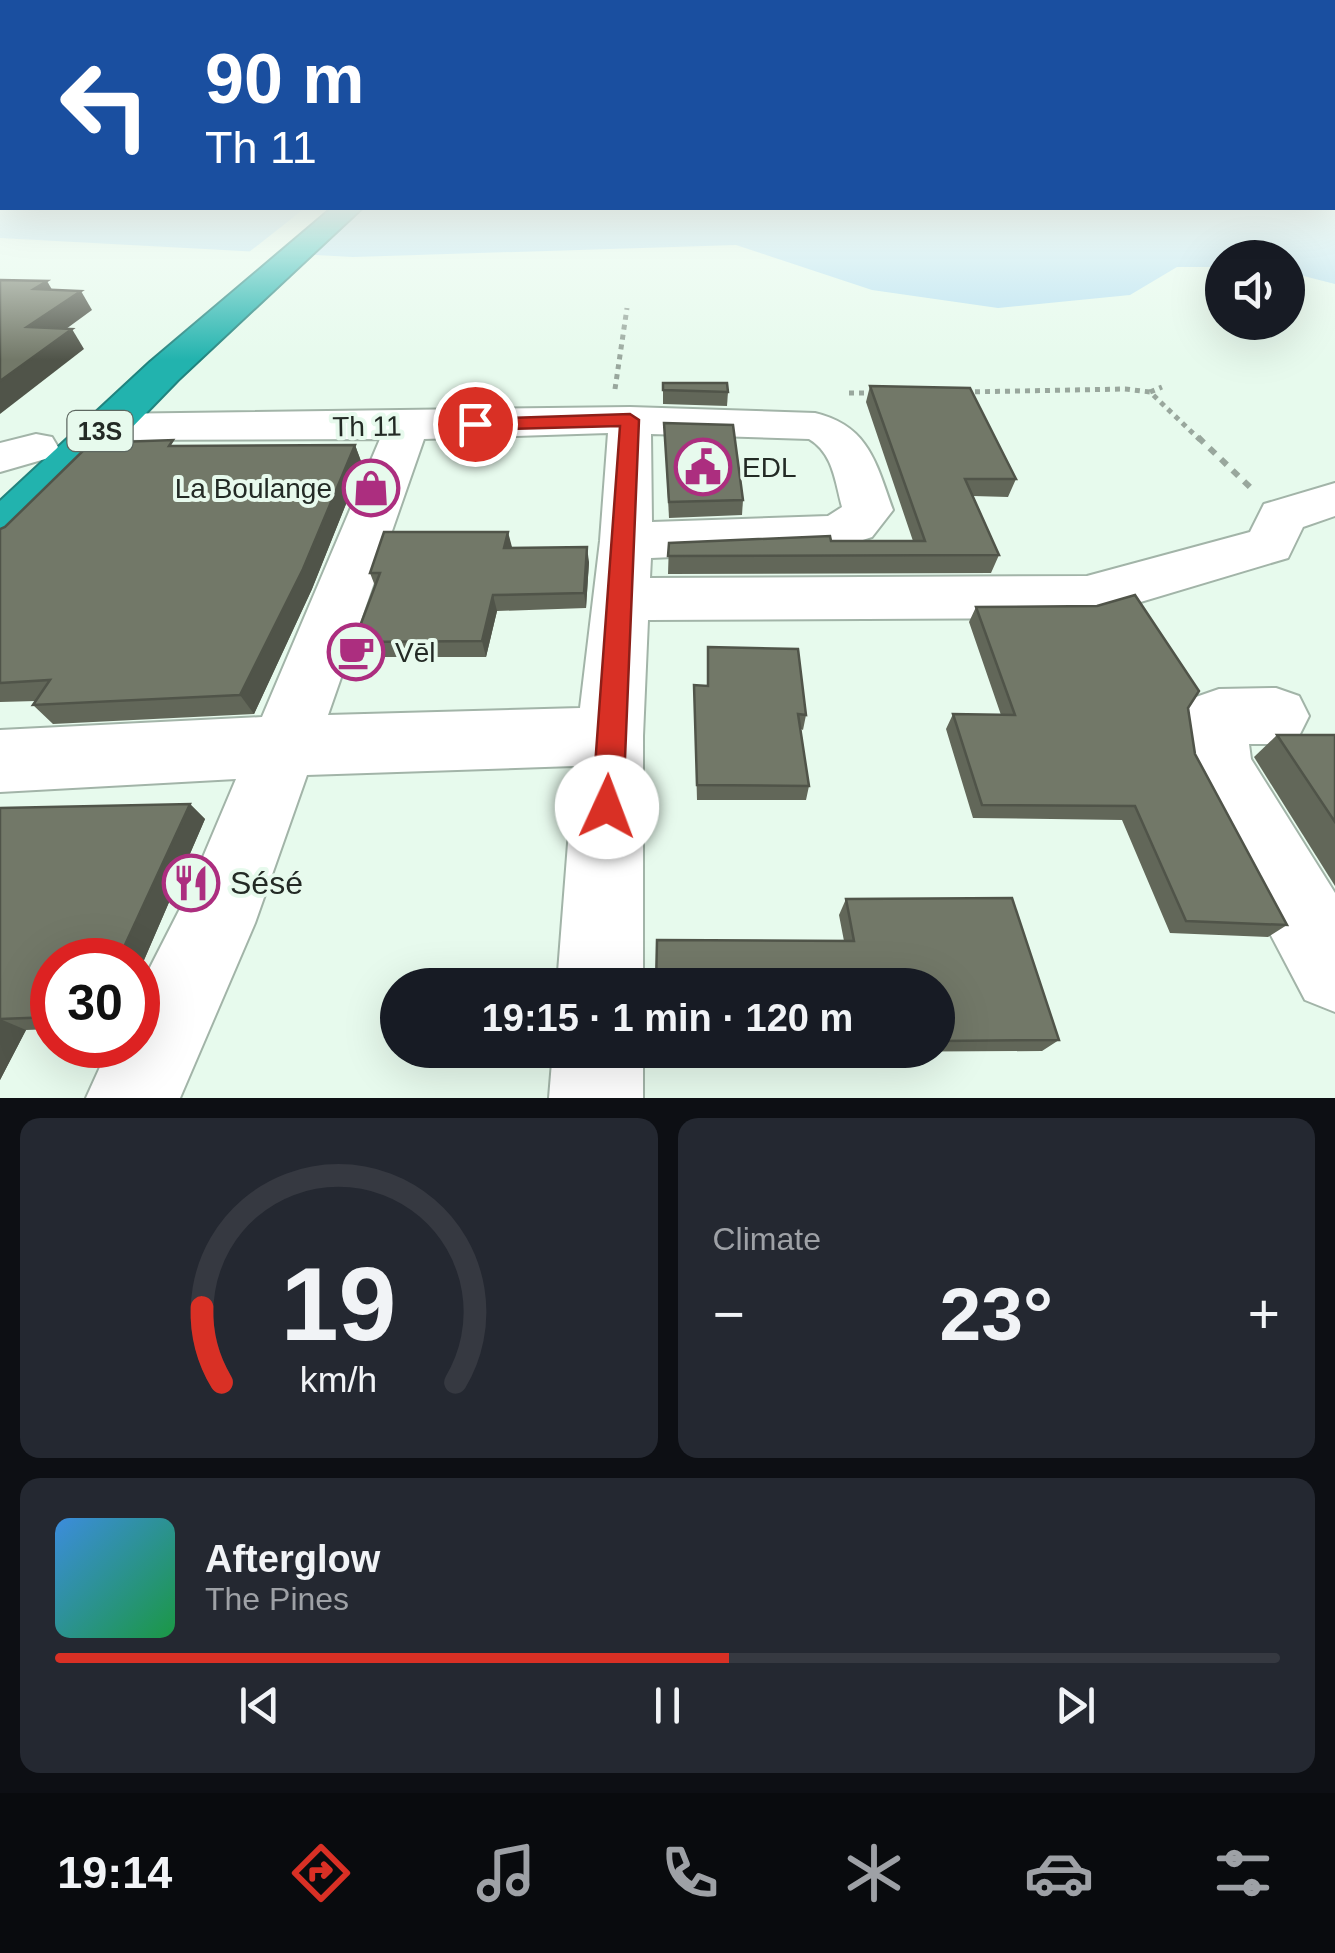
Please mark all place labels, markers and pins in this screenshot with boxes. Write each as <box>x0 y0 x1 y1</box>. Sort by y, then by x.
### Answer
pin <box>433 382 518 467</box>
public building icon: EDL <box>673 437 733 497</box>
place label: EDL <box>742 452 796 483</box>
shop icon: La Boulange <box>341 458 401 518</box>
place label: La Boulange <box>175 473 332 504</box>
cafe icon: Vēl <box>326 622 386 682</box>
place label: Vēl <box>395 637 435 668</box>
restaurant icon: Sésé <box>161 853 221 913</box>
place label: Sésé <box>230 865 303 901</box>

